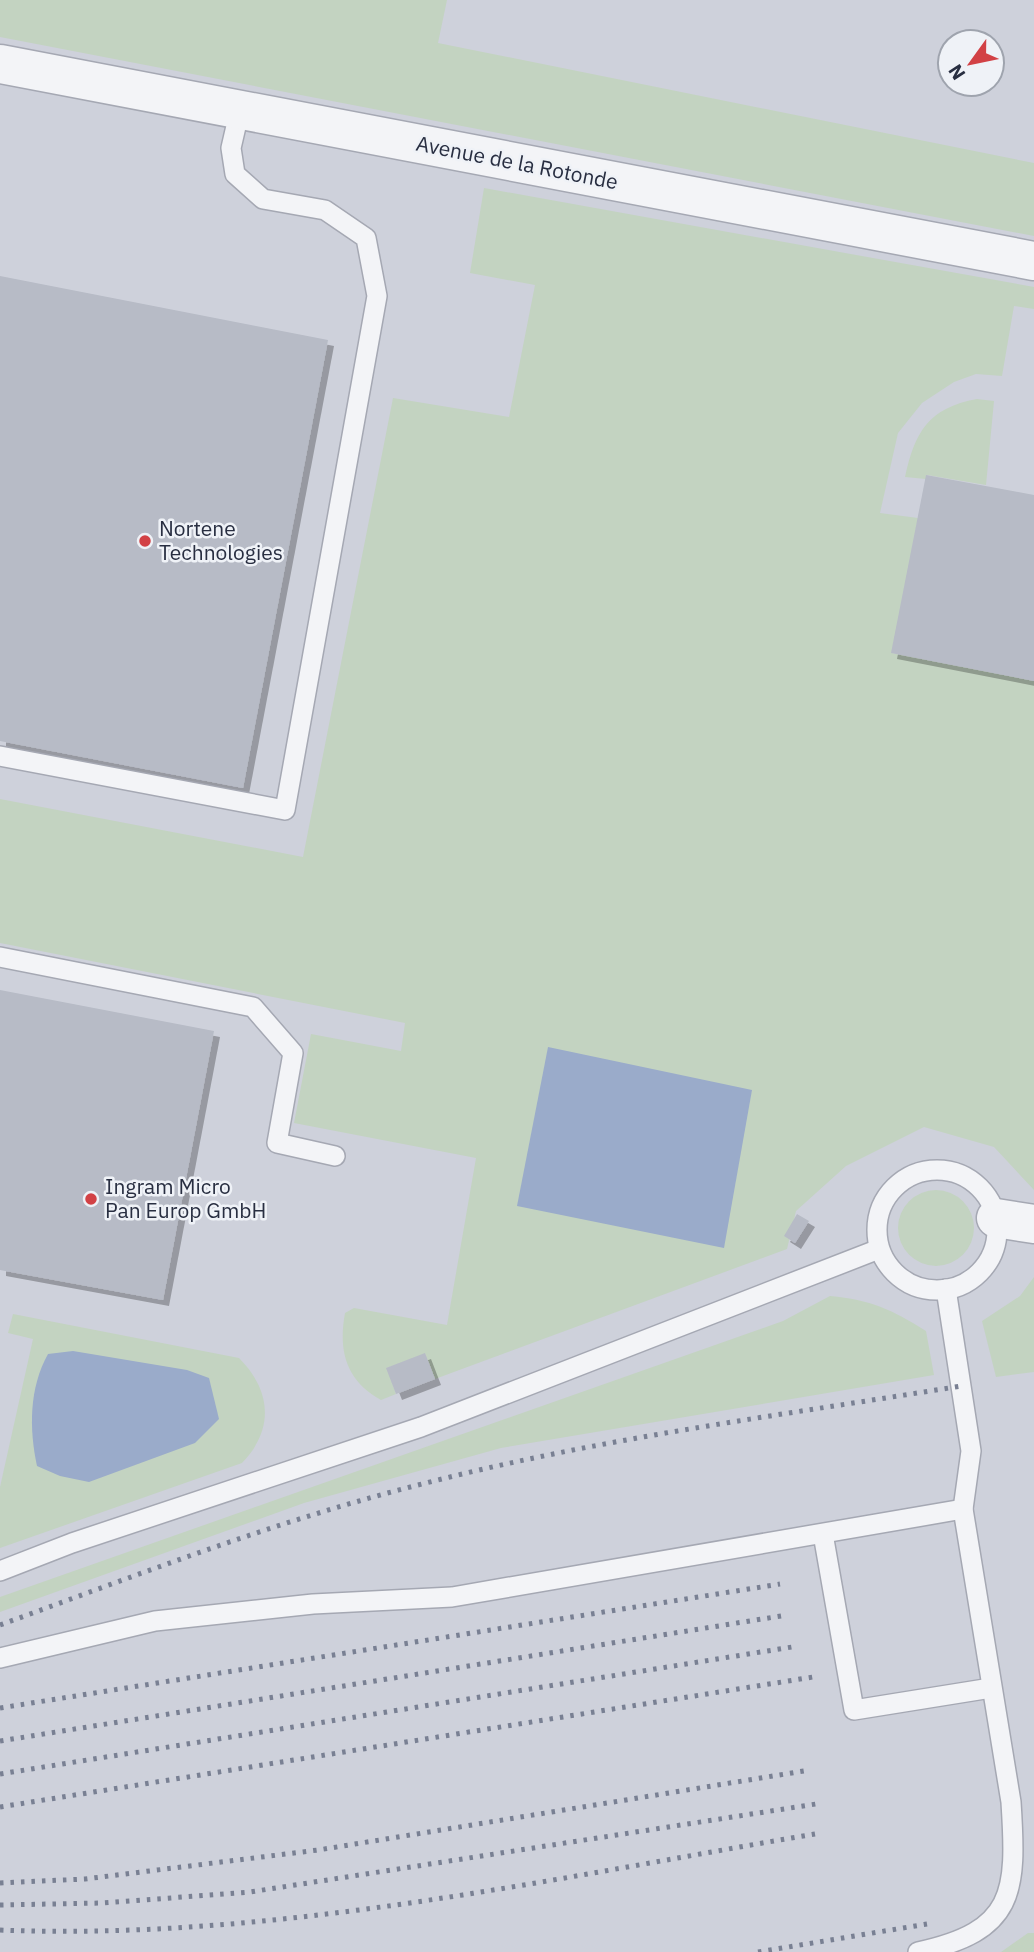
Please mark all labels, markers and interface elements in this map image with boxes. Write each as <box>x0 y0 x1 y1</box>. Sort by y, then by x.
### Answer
north arrow <box>936 28 1006 98</box>
text: N <box>943 60 971 85</box>
street label: Avenue de la Rotonde <box>414 129 621 195</box>
place label: Nortene Technologies <box>159 514 283 566</box>
marker: Nortene Technologies <box>137 533 153 549</box>
place label: Ingram Micro Pan Europ GmbH <box>105 1172 266 1224</box>
marker: Ingram Micro Pan Europ GmbH <box>83 1191 99 1207</box>

